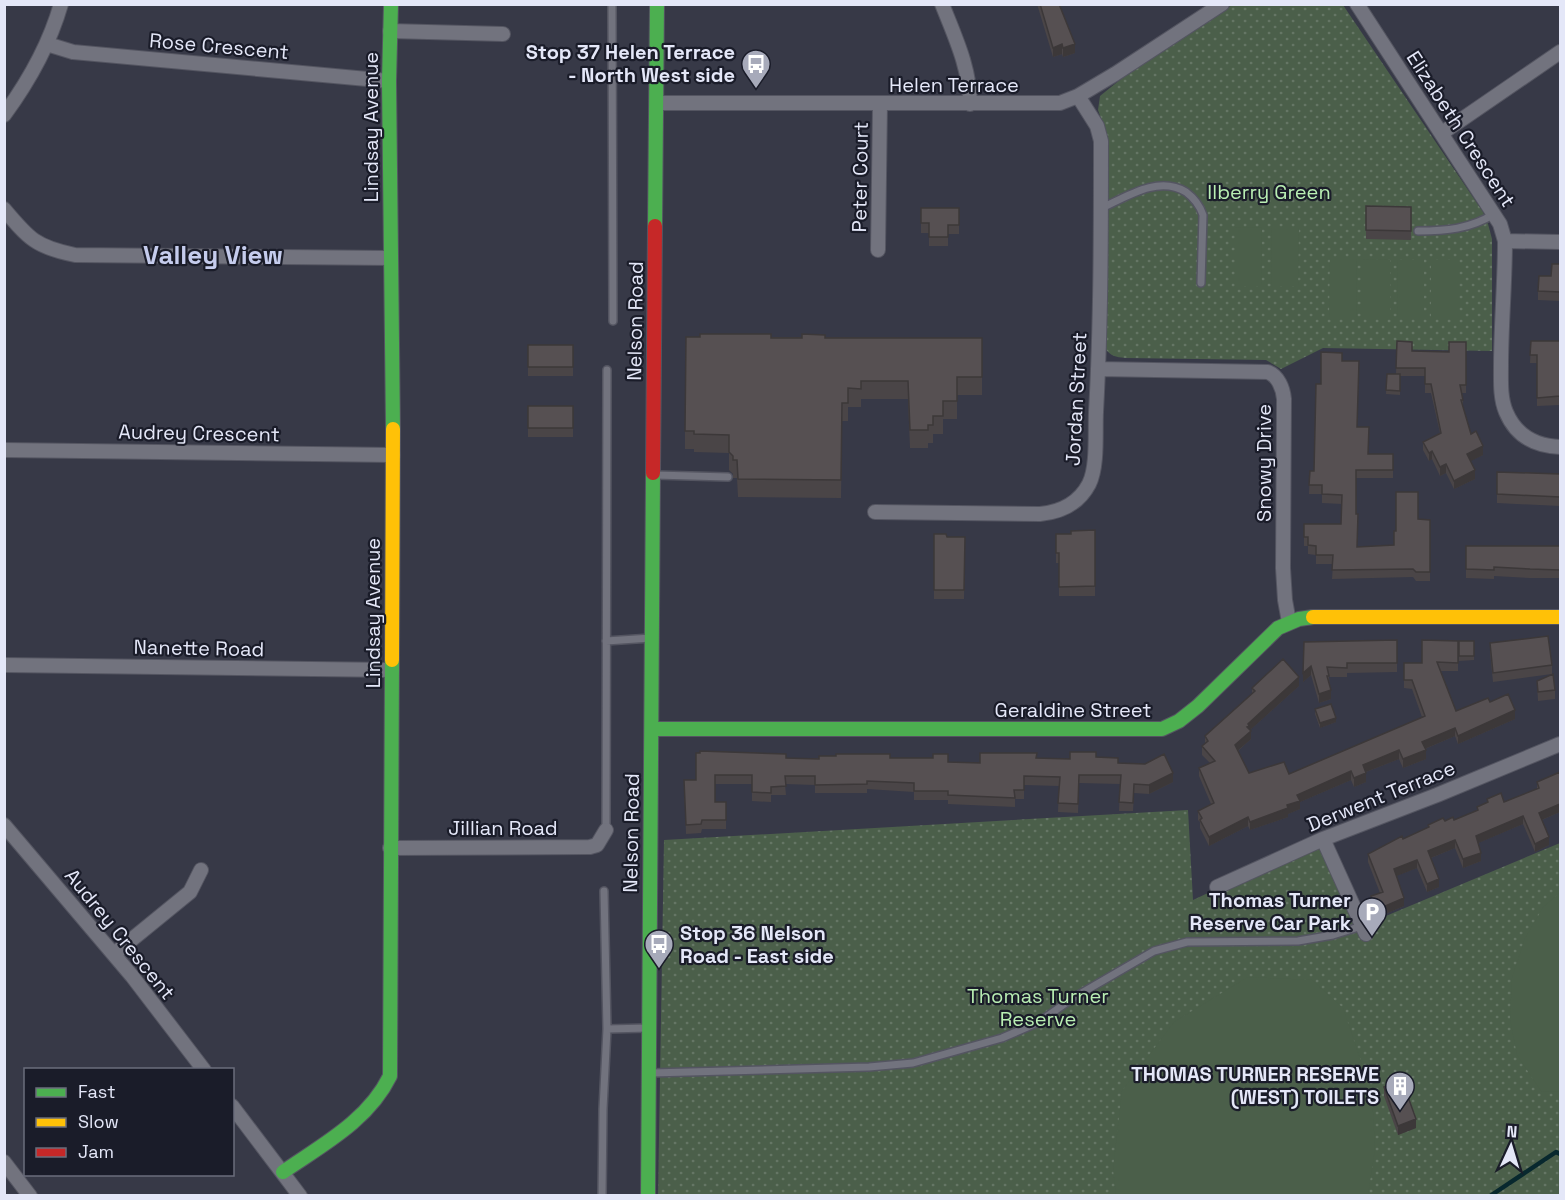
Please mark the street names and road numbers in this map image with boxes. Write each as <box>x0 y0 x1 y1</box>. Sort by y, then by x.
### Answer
street label: Rose Crescent <box>148 27 290 65</box>
street label: Elizabeth Crescent <box>1401 46 1521 212</box>
street label: Lindsay Avenue <box>358 52 384 202</box>
street label: Helen Terrace <box>889 72 1019 98</box>
street label: Peter Court <box>846 121 874 233</box>
street label: Nelson Road <box>621 261 649 381</box>
street label: Jordan Street <box>1060 332 1092 466</box>
street label: Snowy Drive <box>1251 404 1277 522</box>
street label: Audrey Crescent <box>118 419 280 447</box>
street label: Lindsay Avenue <box>360 538 386 688</box>
street label: Nanette Road <box>133 634 265 662</box>
street label: Geraldine Street <box>995 697 1151 723</box>
street label: Derwent Terrace <box>1303 754 1459 838</box>
street label: Nelson Road <box>617 773 645 893</box>
street label: Jillian Road <box>448 815 558 841</box>
street label: Audrey Crescent <box>59 863 181 1005</box>

